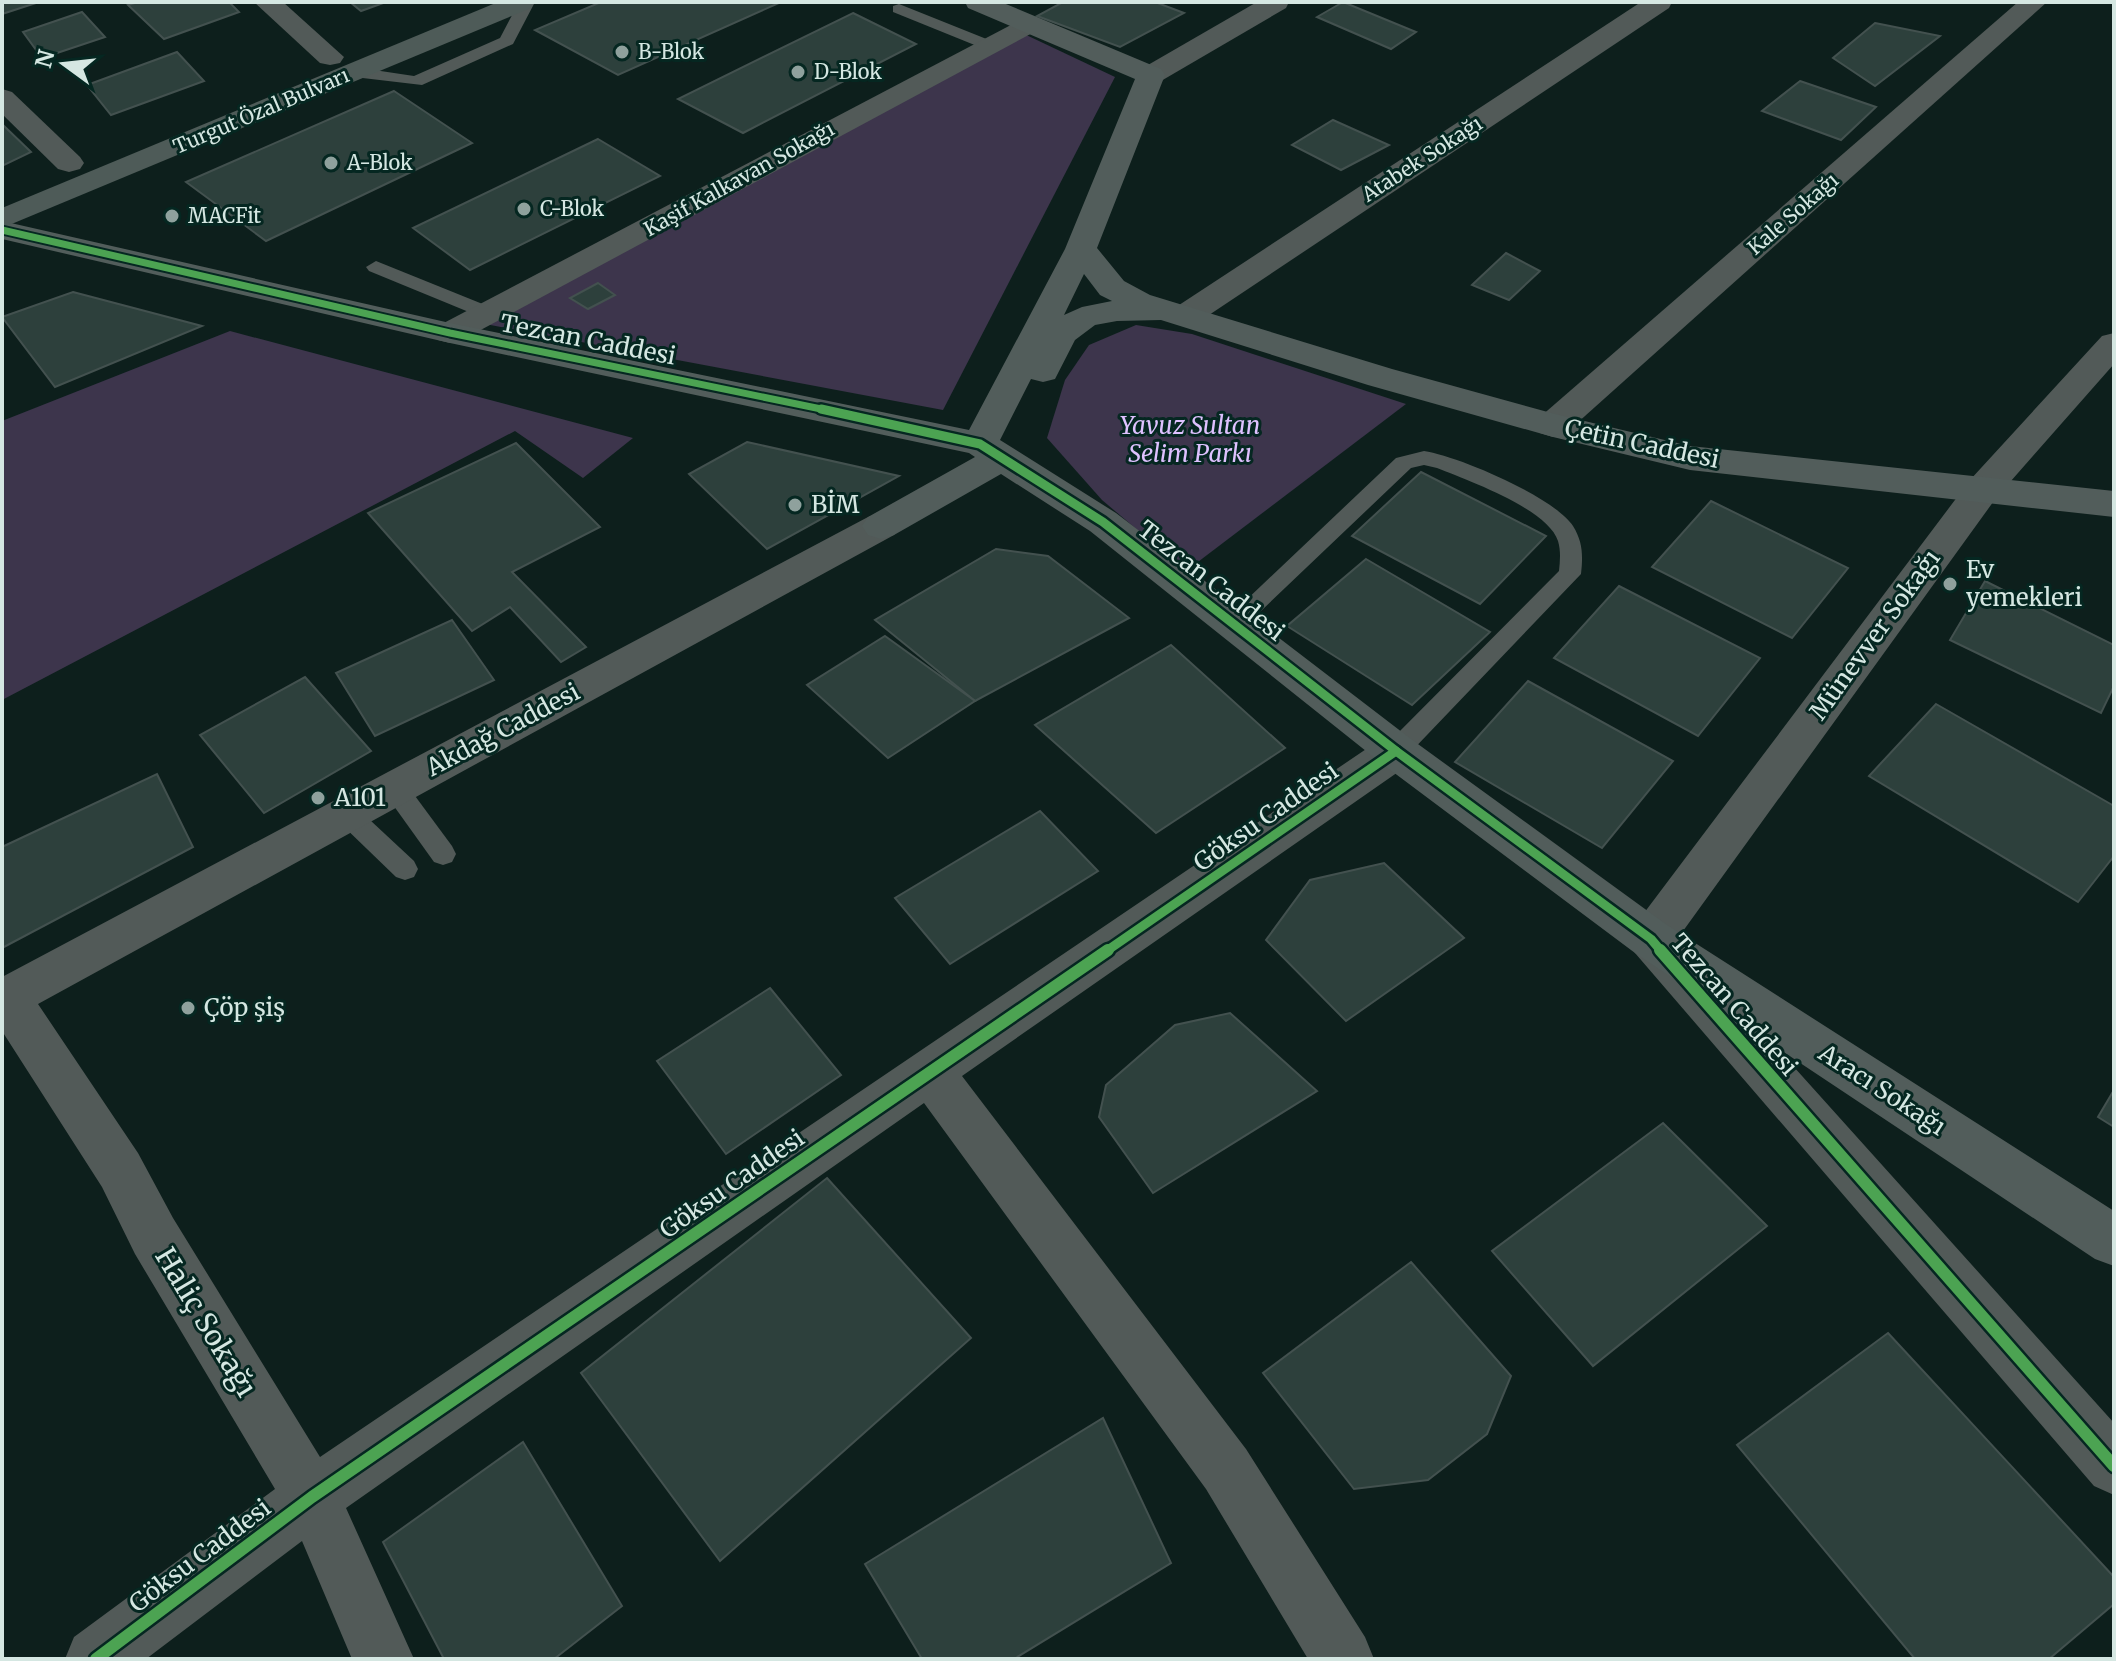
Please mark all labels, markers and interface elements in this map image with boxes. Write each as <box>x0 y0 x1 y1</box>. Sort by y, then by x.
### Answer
north arrow <box>24 24 104 104</box>
place label: B-Blok <box>638 39 705 64</box>
marker: B-Blok <box>613 43 631 61</box>
text: N <box>29 46 61 71</box>
place label: D-Blok <box>814 59 882 84</box>
street label: Turgut Özal Bulvarı <box>169 62 353 159</box>
marker: D-Blok <box>789 63 807 81</box>
street label: Atabek Sokağı <box>1356 110 1487 207</box>
street label: Kaşif Kalkavan Sokağı <box>639 116 838 241</box>
place label: A-Blok <box>346 150 413 175</box>
marker: A-Blok <box>322 154 340 172</box>
street label: Kale Sokağı <box>1742 167 1843 260</box>
place label: C-Blok <box>540 196 604 221</box>
marker: C-Blok <box>515 200 533 218</box>
place label: MACFit <box>188 203 261 228</box>
marker: MACFit <box>163 207 181 225</box>
street label: Tezcan Caddesi <box>498 307 679 372</box>
park label: Yavuz Sultan Selim Parkı <box>1120 410 1260 469</box>
street label: Çetin Caddesi <box>1562 412 1722 475</box>
place label: BİM <box>811 489 860 520</box>
marker: BİM <box>786 496 804 514</box>
street label: Tezcan Caddesi <box>1132 514 1291 648</box>
street label: Münevver Sokağı <box>1802 543 1947 726</box>
place label: Ev yemekleri <box>1966 554 2083 613</box>
marker: Ev yemekleri <box>1941 575 1959 593</box>
street label: Akdağ Caddesi <box>420 676 585 784</box>
street label: Göksu Caddesi <box>1187 755 1344 878</box>
place label: A101 <box>333 782 386 813</box>
marker: A101 <box>309 789 327 807</box>
street label: Tezcan Caddesi <box>1664 927 1805 1082</box>
place label: Çöp şiş <box>204 992 285 1023</box>
marker: Çöp şiş <box>179 999 197 1017</box>
street label: Aracı Sokağı <box>1812 1037 1952 1142</box>
street label: Göksu Caddesi <box>653 1122 810 1245</box>
street label: Haliç Sokağı <box>147 1241 265 1403</box>
street label: Göksu Caddesi <box>123 1492 277 1619</box>

